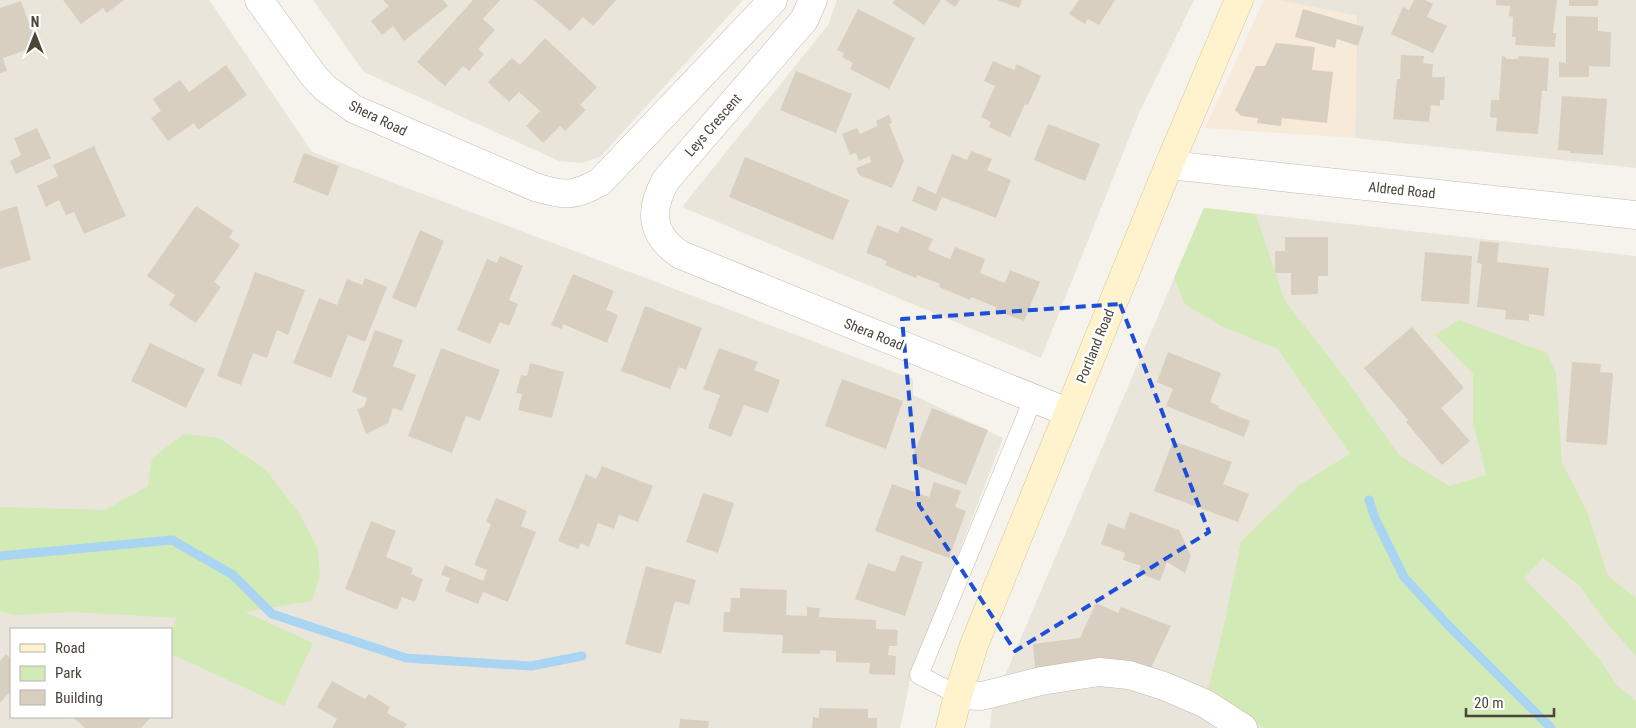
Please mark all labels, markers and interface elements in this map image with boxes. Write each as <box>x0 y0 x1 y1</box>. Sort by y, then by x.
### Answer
north arrow <box>10 10 60 60</box>
text: N <box>31 14 39 30</box>
street label: Leys Crescent <box>682 90 744 160</box>
street label: Shera Road <box>346 97 410 139</box>
street label: Aldred Road <box>1368 179 1436 201</box>
street label: Portland Road <box>1073 307 1117 385</box>
street label: Shera Road <box>842 315 906 353</box>
legend <box>10 628 172 718</box>
text: Road <box>55 639 85 657</box>
text: Park <box>55 664 82 682</box>
scale bar <box>1466 686 1554 718</box>
text: Building <box>55 689 103 707</box>
text: 20 m <box>1474 694 1504 712</box>

